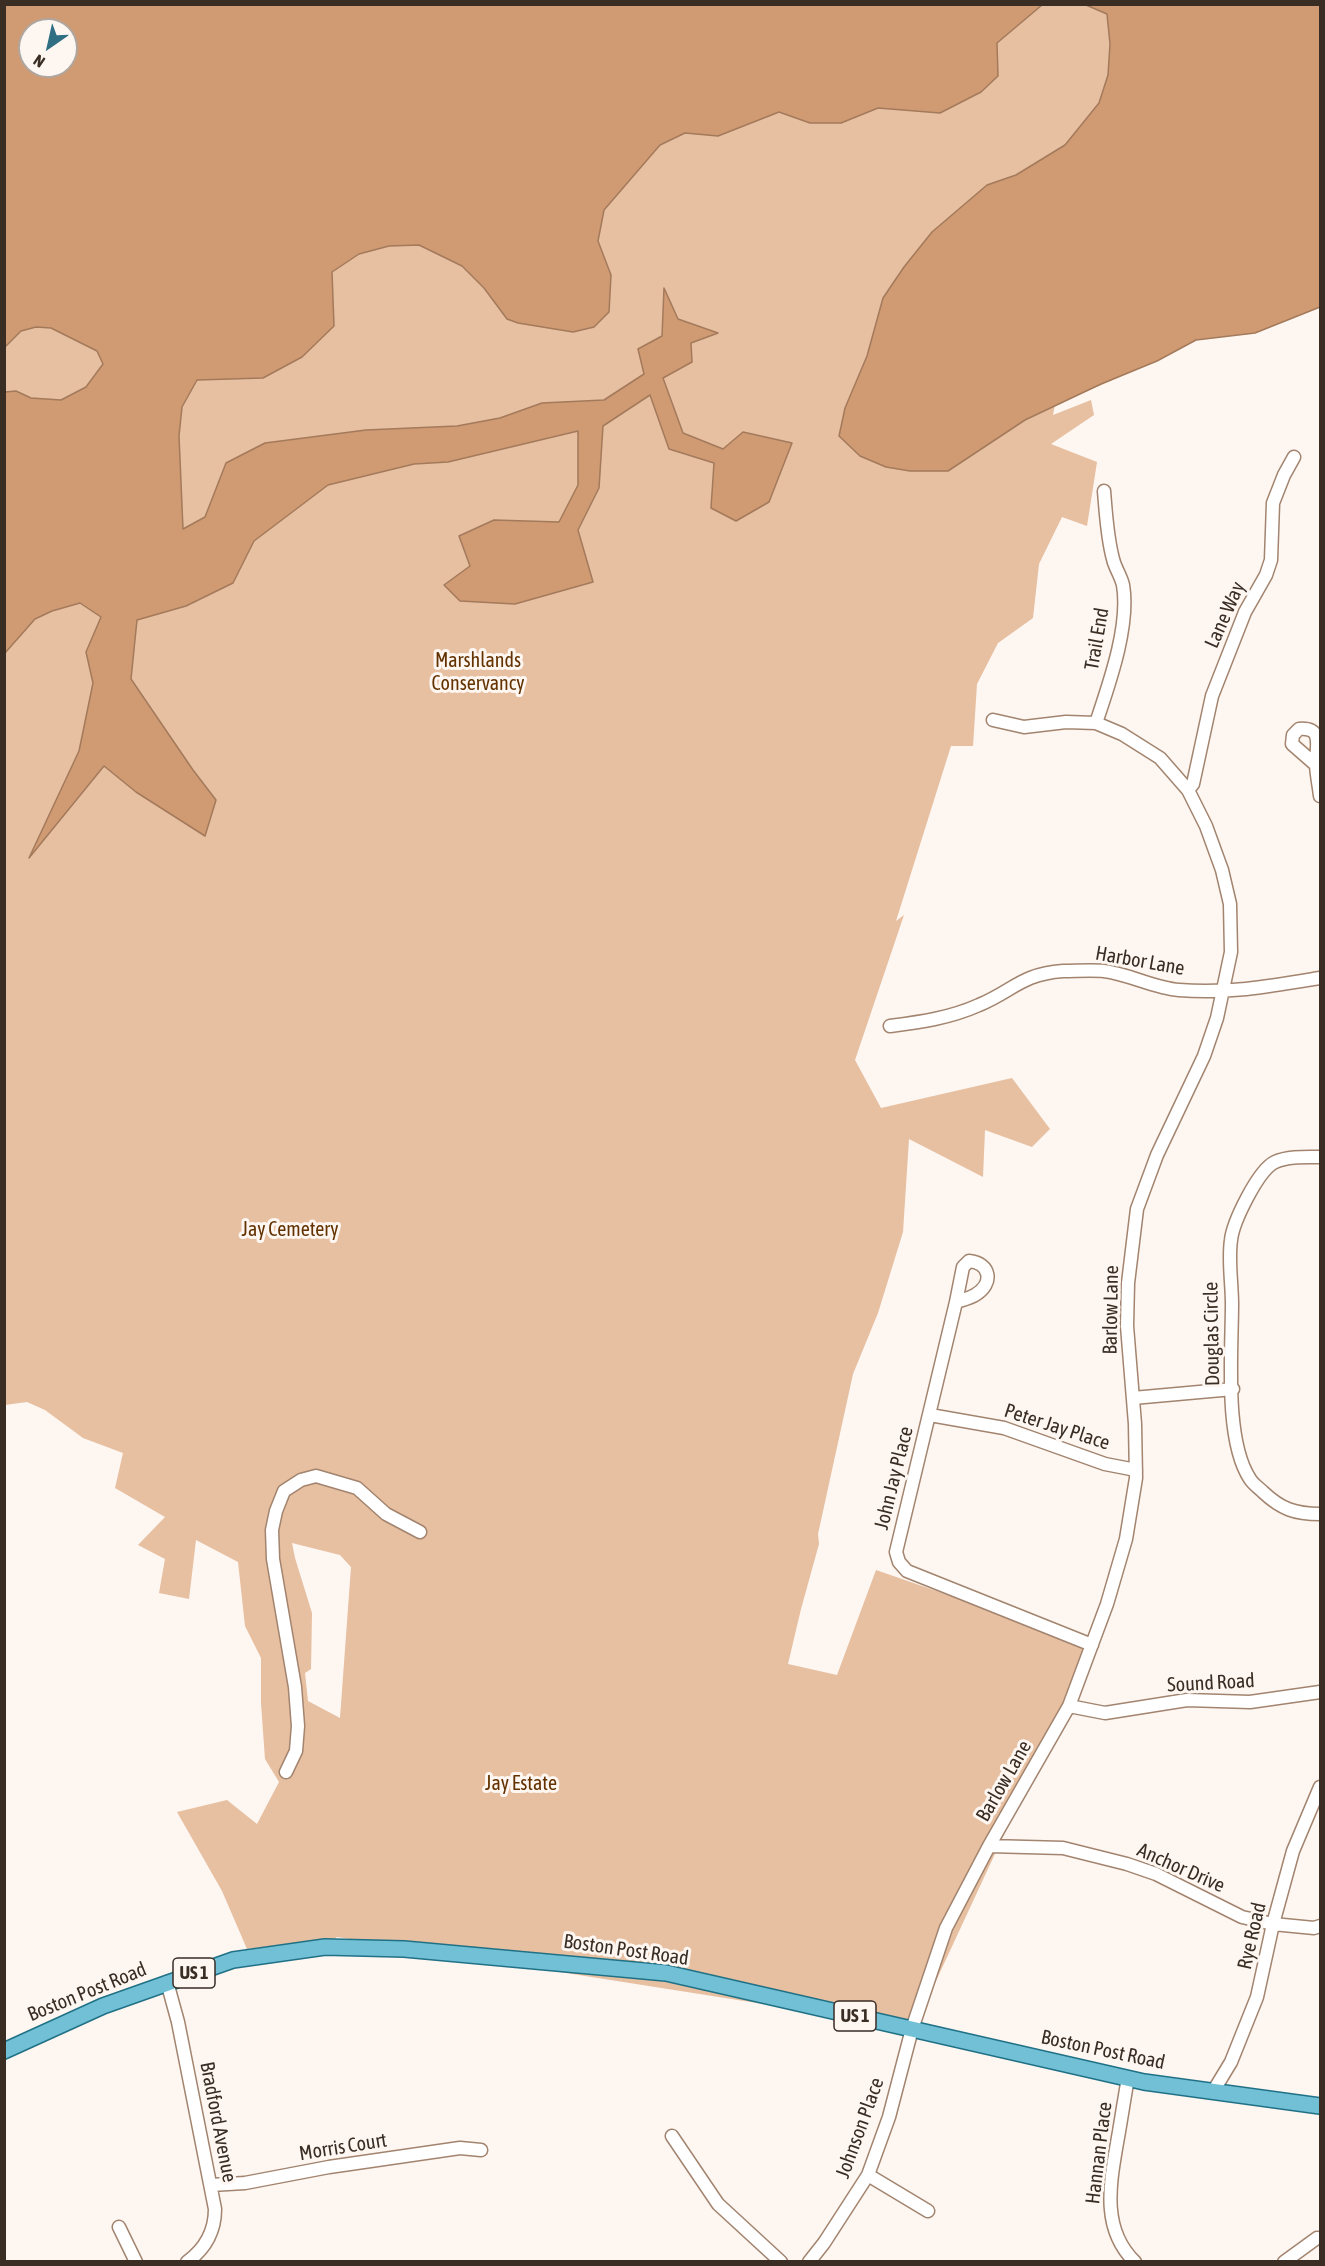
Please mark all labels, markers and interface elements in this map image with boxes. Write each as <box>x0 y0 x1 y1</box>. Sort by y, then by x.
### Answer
north arrow <box>18 18 78 78</box>
text: N <box>30 51 48 71</box>
street label: Lane Way <box>1200 578 1250 652</box>
street label: Trail End <box>1080 606 1114 672</box>
park label: Marshlands Conservancy <box>432 649 524 696</box>
street label: Harbor Lane <box>1094 941 1186 981</box>
park label: Jay Cemetery <box>241 1218 339 1242</box>
street label: Barlow Lane <box>1098 1265 1124 1355</box>
street label: Douglas Circle <box>1199 1282 1225 1386</box>
street label: Peter Jay Place <box>1001 1399 1113 1455</box>
street label: John Jay Place <box>870 1424 918 1532</box>
street label: Sound Road <box>1167 1669 1255 1697</box>
street label: Barlow Lane <box>971 1736 1037 1826</box>
park label: Jay Estate <box>485 1772 557 1796</box>
street label: Anchor Drive <box>1133 1838 1229 1898</box>
street label: Rye Road <box>1233 1900 1271 1972</box>
street label: Boston Post Road <box>562 1929 690 1971</box>
street label: Boston Post Road <box>24 1957 150 2027</box>
road number: US 1 <box>173 1958 215 1988</box>
road number: US 1 <box>834 2001 876 2031</box>
street label: Boston Post Road <box>1039 2025 1167 2075</box>
street label: Bradford Avenue <box>195 2060 241 2184</box>
street label: Johnson Place <box>831 2075 889 2181</box>
street label: Hannan Place <box>1081 2100 1117 2206</box>
street label: Morris Court <box>297 2128 389 2166</box>

